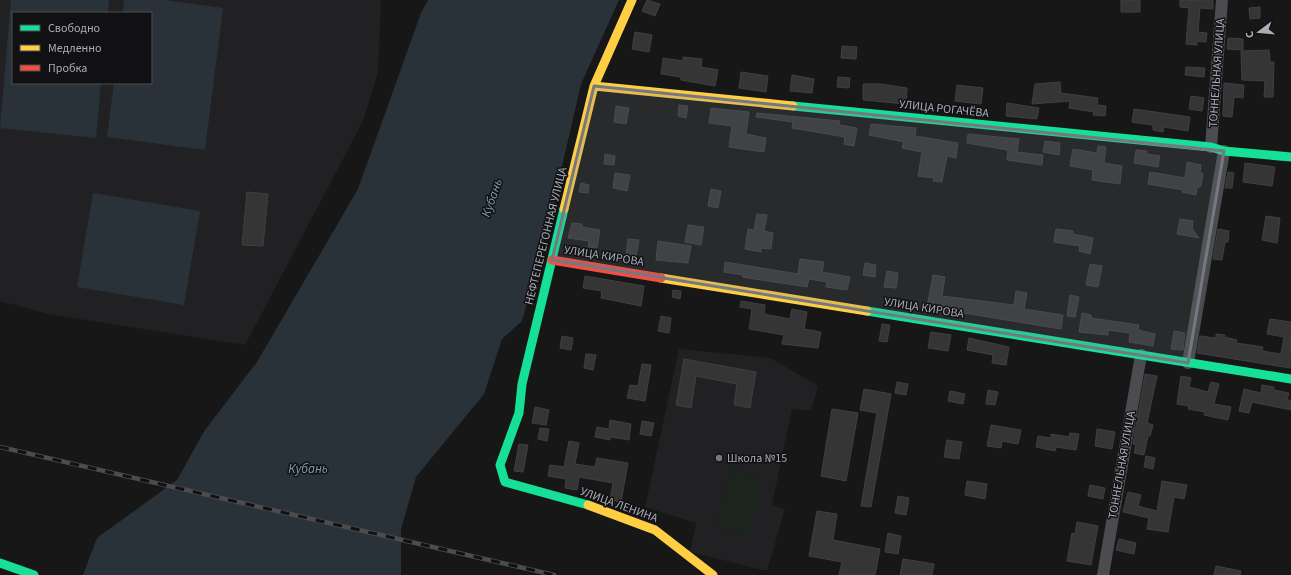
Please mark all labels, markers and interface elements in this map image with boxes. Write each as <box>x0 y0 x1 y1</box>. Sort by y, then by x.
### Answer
legend <box>12 12 152 84</box>
north arrow <box>1239 12 1279 52</box>
street label: ТОННЕЛЬНАЯ УЛИЦА <box>1205 17 1229 128</box>
text: Свободно <box>48 20 100 37</box>
text: С <box>1242 29 1258 40</box>
text: Медленно <box>48 40 102 57</box>
text: Пробка <box>48 60 87 77</box>
street label: УЛИЦА РОГАЧЁВА <box>898 96 990 122</box>
street label: НЕФТЕПЕРЕГОННАЯ УЛИЦА <box>521 165 572 307</box>
water label: Кубань <box>477 176 507 220</box>
street label: УЛИЦА КИРОВА <box>563 241 646 271</box>
street label: УЛИЦА КИРОВА <box>883 293 966 323</box>
street label: ТОННЕЛЬНАЯ УЛИЦА <box>1104 409 1140 520</box>
place label: Школа №15 <box>727 450 787 467</box>
marker: Школа №15 <box>714 453 724 463</box>
water label: Кубань <box>288 460 328 478</box>
street label: УЛИЦА ЛЕНИНА <box>578 483 661 527</box>

